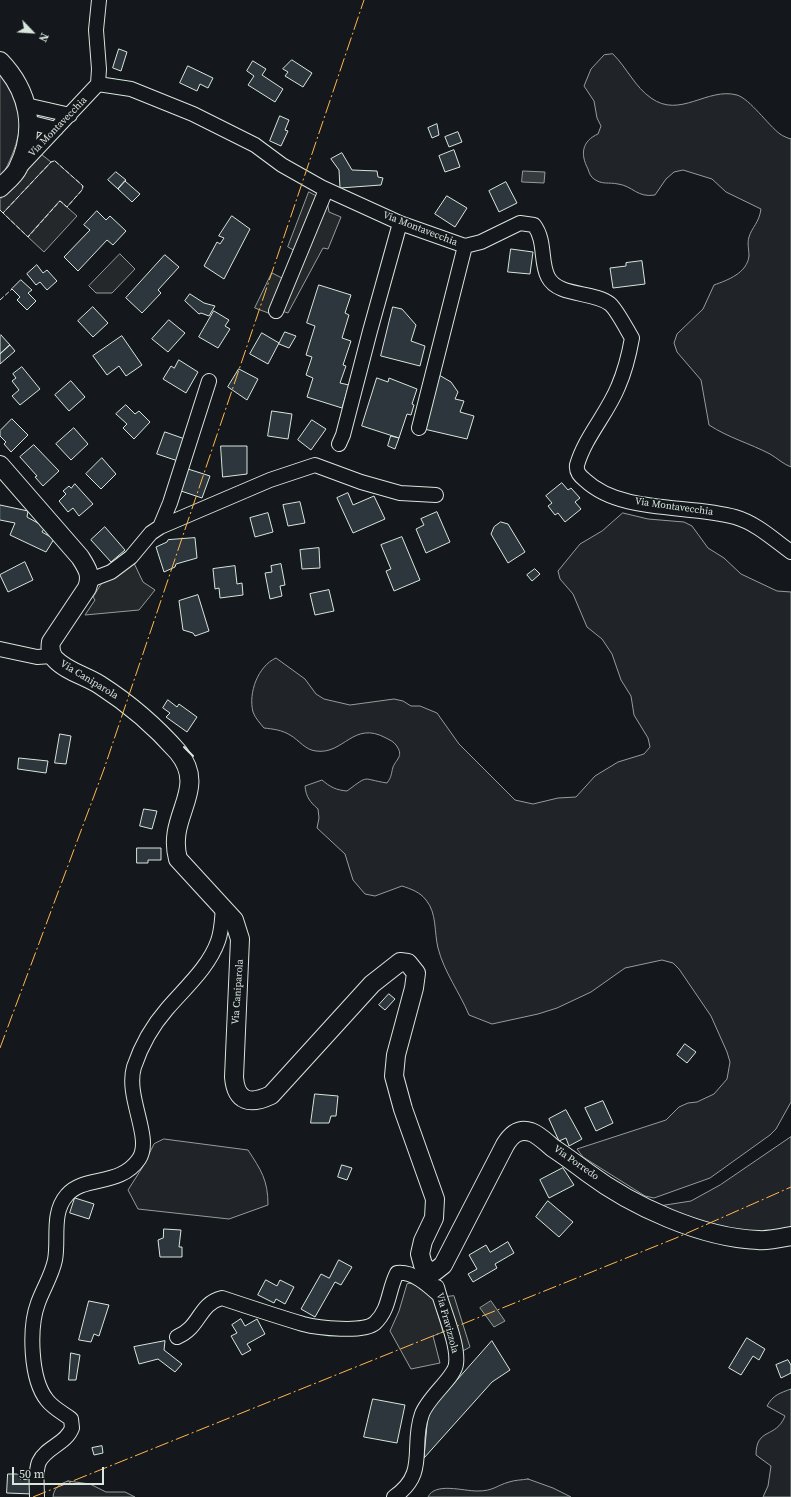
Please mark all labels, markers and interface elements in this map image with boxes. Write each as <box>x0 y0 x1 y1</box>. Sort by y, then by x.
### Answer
north arrow <box>12 12 52 52</box>
text: N <box>35 30 52 44</box>
street label: Via Montavecchia <box>26 94 90 160</box>
street label: Via Montavecchia <box>381 209 459 249</box>
street label: Via Montavecchia <box>634 496 714 518</box>
street label: Via Caniparola <box>58 658 120 702</box>
street label: Via Caniparola <box>230 959 246 1025</box>
street label: Via Porredo <box>551 1143 601 1183</box>
street label: Via Fravizzola <box>433 1292 461 1354</box>
scale bar <box>14 1459 106 1485</box>
text: 50 m <box>19 1466 45 1482</box>

